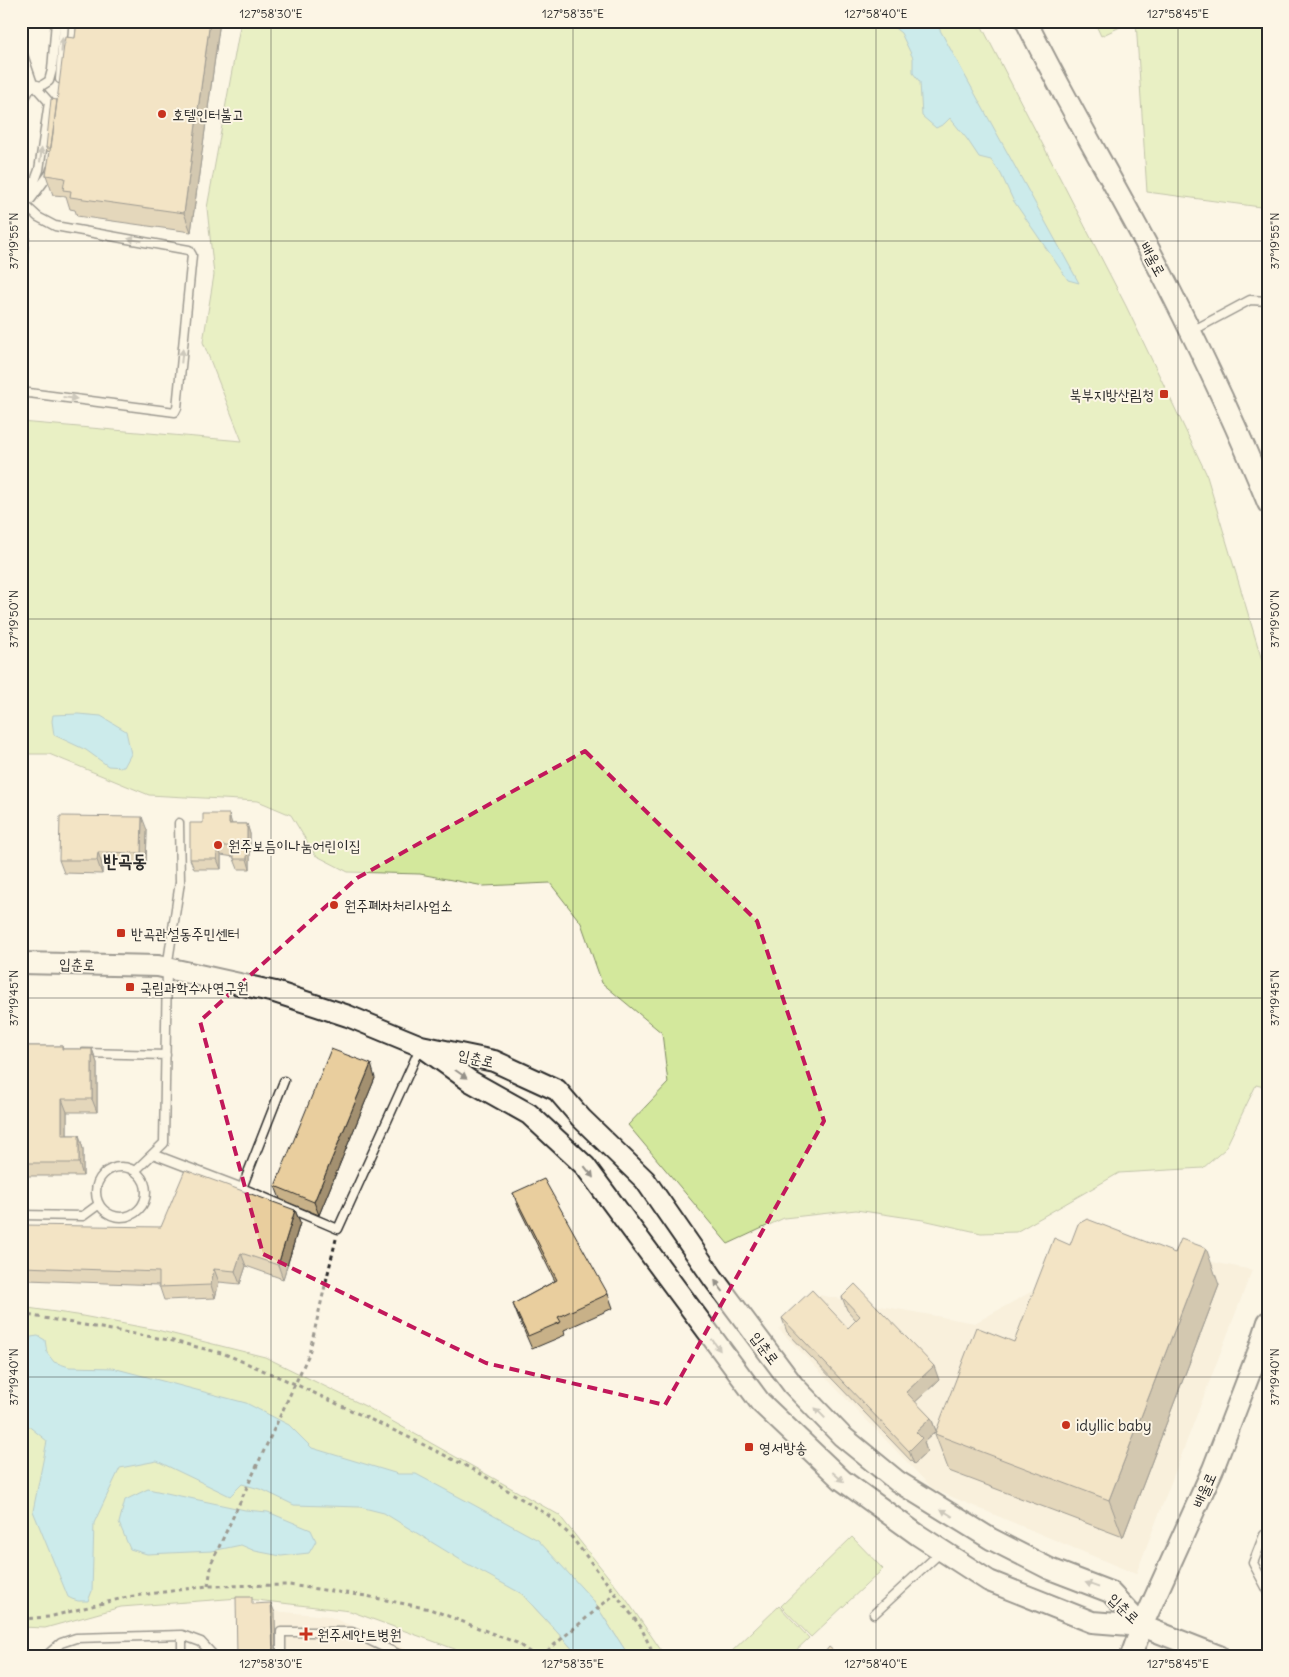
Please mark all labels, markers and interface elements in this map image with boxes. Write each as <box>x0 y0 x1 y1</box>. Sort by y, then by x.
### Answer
text: 127°58'30"E <box>239 6 303 21</box>
text: 127°58'35"E <box>542 6 604 21</box>
text: 127°58'40"E <box>845 6 907 21</box>
text: 127°58'45"E <box>1147 6 1209 21</box>
one-way arrow <box>59 37 67 53</box>
place label: 호텔인터불고 <box>172 105 244 124</box>
marker: 호텔인터불고 <box>156 108 168 120</box>
one-way arrow <box>38 146 46 162</box>
text: 37°19'55"N <box>6 213 21 269</box>
text: 37°19'55"N <box>1267 213 1282 269</box>
one-way arrow <box>127 236 143 244</box>
street label: 배울로 <box>1136 239 1170 279</box>
one-way arrow <box>178 348 186 364</box>
place label: 북부지방산림청 <box>1070 385 1154 404</box>
marker: 북부지방산림청 <box>1158 388 1170 400</box>
one-way arrow <box>62 394 78 402</box>
text: 37°19'50"N <box>6 590 21 648</box>
text: 37°19'50"N <box>1267 590 1282 648</box>
place label: 원주보듬이나눔어린이집 <box>228 836 361 855</box>
marker: 원주보듬이나눔어린이집 <box>212 839 224 851</box>
district label: 반곡동 <box>103 849 147 872</box>
place label: 원주폐차처리사업소 <box>344 896 453 915</box>
marker: 원주폐차처리사업소 <box>328 899 340 911</box>
place label: 반곡관설동주민센터 <box>131 924 240 943</box>
marker: 반곡관설동주민센터 <box>115 927 127 939</box>
street label: 입춘로 <box>59 954 95 974</box>
text: 37°19'45"N <box>6 970 21 1026</box>
text: 37°19'45"N <box>1267 970 1282 1026</box>
place label: 국립과학수사연구원 <box>140 978 249 997</box>
marker: 국립과학수사연구원 <box>124 981 136 993</box>
street label: 입춘로 <box>456 1045 496 1071</box>
one-way arrow <box>454 1069 467 1079</box>
one-way arrow <box>583 1165 594 1178</box>
one-way arrow <box>713 1280 724 1293</box>
street label: 입춘로 <box>747 1328 783 1368</box>
one-way arrow <box>711 1338 721 1352</box>
text: 37°19'40"N <box>6 1348 21 1406</box>
text: 37°19'40"N <box>1267 1348 1282 1406</box>
one-way arrow <box>814 1407 826 1419</box>
place label: idyllic baby <box>1076 1416 1152 1435</box>
marker: idyllic baby <box>1060 1419 1072 1431</box>
place label: 영서방송 <box>759 1438 807 1457</box>
marker: 영서방송 <box>743 1441 755 1453</box>
street label: 배울로 <box>1188 1470 1220 1510</box>
one-way arrow <box>832 1471 845 1482</box>
one-way arrow <box>940 1508 953 1517</box>
one-way arrow <box>1084 1581 1099 1589</box>
street label: 입춘로 <box>1104 1589 1144 1627</box>
place label: 원주세안트병원 <box>317 1625 402 1644</box>
marker: 원주세안트병원 <box>299 1627 313 1641</box>
text: 127°58'30"E <box>239 1656 303 1671</box>
text: 127°58'35"E <box>542 1656 604 1671</box>
text: 127°58'40"E <box>845 1656 907 1671</box>
text: 127°58'45"E <box>1147 1656 1209 1671</box>

